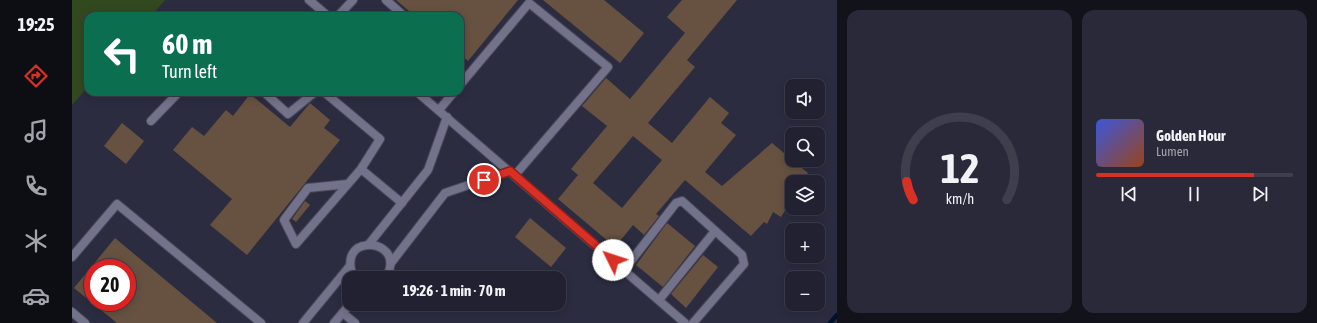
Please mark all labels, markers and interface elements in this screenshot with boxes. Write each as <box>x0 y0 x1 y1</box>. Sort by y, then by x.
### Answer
text: 19:25 <box>17 14 55 35</box>
icon: left <box>96 28 148 80</box>
text: 60 m <box>162 28 212 60</box>
text: Turn left <box>162 61 217 82</box>
icon: directions <box>22 62 50 90</box>
map controls <box>785 79 825 311</box>
button: sound <box>785 79 825 119</box>
icon: music <box>22 117 50 145</box>
button: search <box>785 127 825 167</box>
text: Golden Hour <box>1156 127 1226 144</box>
text: 12 <box>940 143 979 191</box>
text: Lumen <box>1156 144 1189 159</box>
pin <box>467 163 501 197</box>
icon: arrive <box>473 169 495 191</box>
icon: phone <box>22 172 50 200</box>
button: layers <box>785 175 825 215</box>
icon: previous <box>1118 183 1140 205</box>
icon: pause <box>1183 183 1205 205</box>
icon: next <box>1249 183 1271 205</box>
text: km/h <box>945 190 974 206</box>
button: + <box>785 223 825 263</box>
icon: climate <box>22 227 50 255</box>
position arrow <box>592 239 634 281</box>
speed limit sign: 20 <box>84 259 136 311</box>
button: − <box>785 271 825 311</box>
icon: car <box>22 282 50 310</box>
text: 19:26 · 1 min · 70 m <box>402 282 506 299</box>

